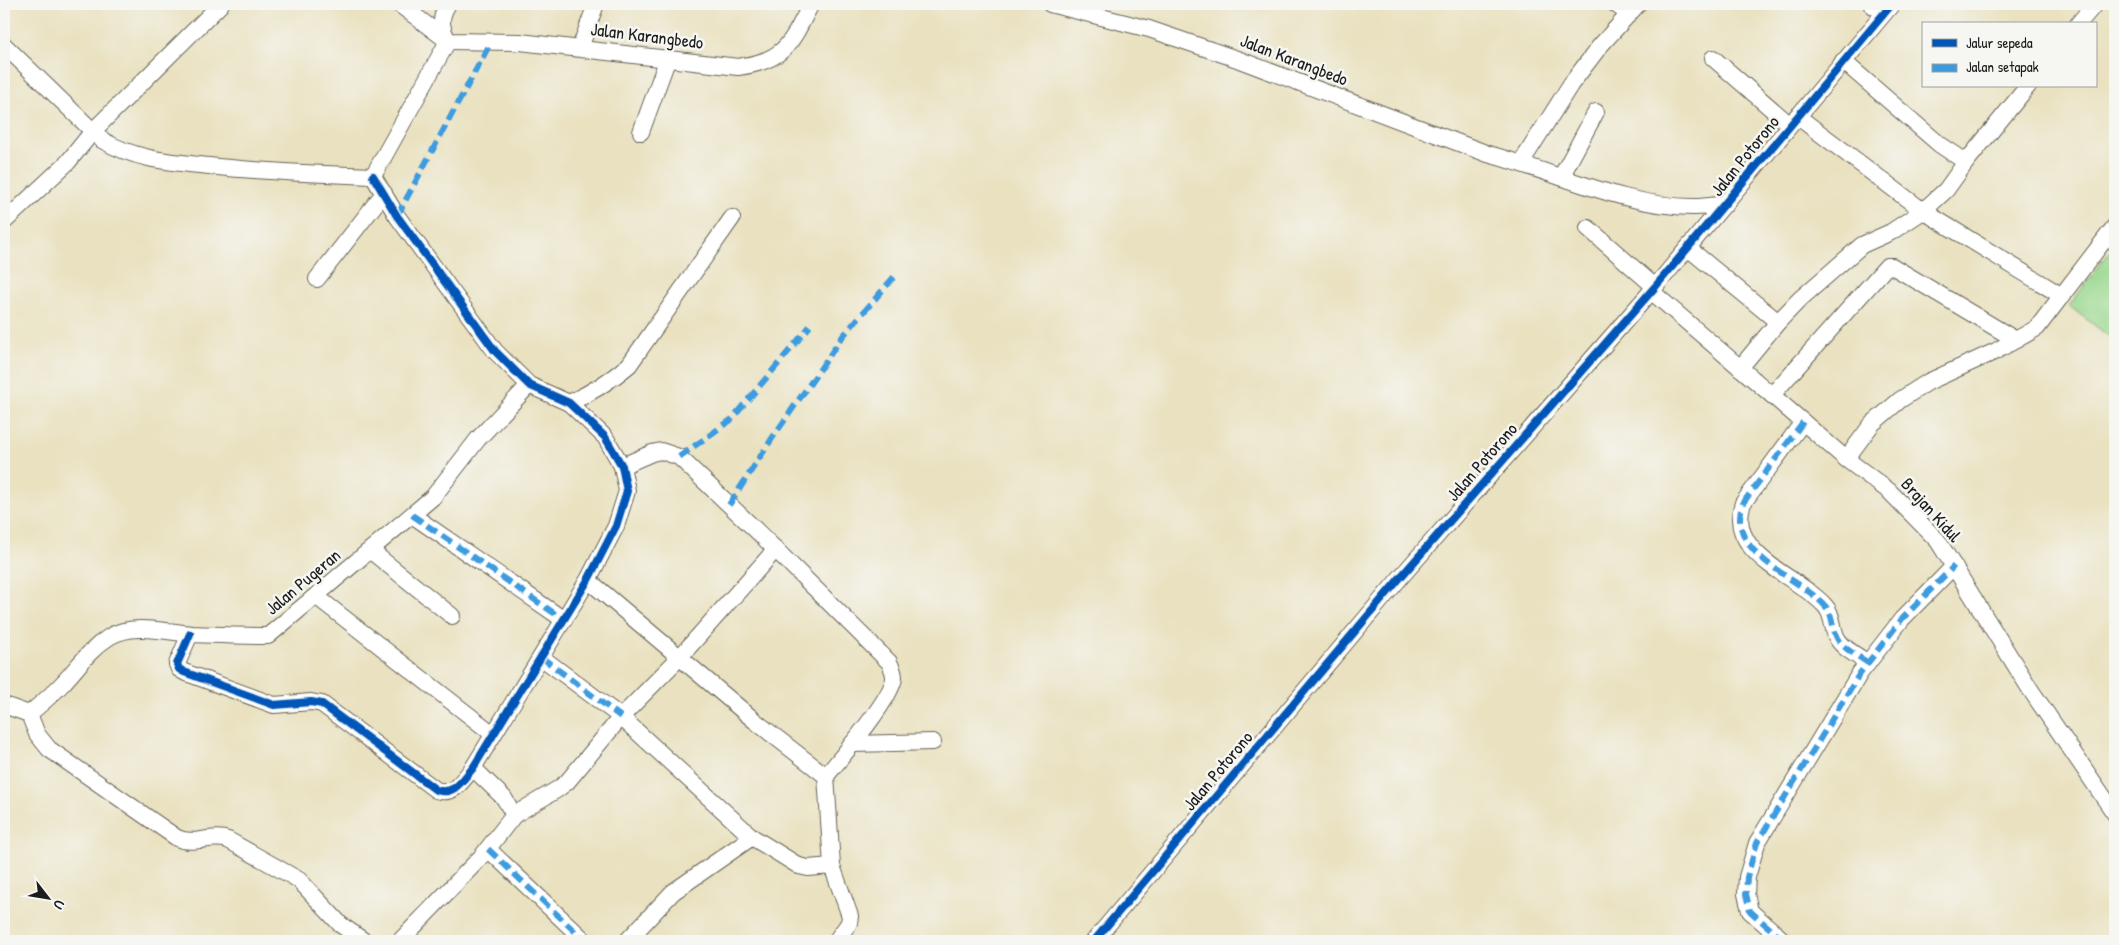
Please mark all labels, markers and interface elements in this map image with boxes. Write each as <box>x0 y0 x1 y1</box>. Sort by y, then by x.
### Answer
street label: Jalan Karangbedo <box>589 16 705 55</box>
legend <box>1922 22 2096 88</box>
street label: Jalan Karangbedo <box>1237 28 1352 92</box>
text: Jalur sepeda <box>1966 32 2033 53</box>
text: Jalan setapak <box>1966 56 2039 77</box>
street label: Jalan Potorono <box>1704 110 1785 201</box>
street label: Jalan Potorono <box>1440 417 1523 506</box>
street label: Brajan Kidul <box>1896 472 1967 548</box>
street label: Jalan Pugeran <box>260 543 346 620</box>
street label: Jalan Potorono <box>1177 726 1258 816</box>
north arrow <box>22 872 72 922</box>
text: U <box>49 897 70 913</box>

